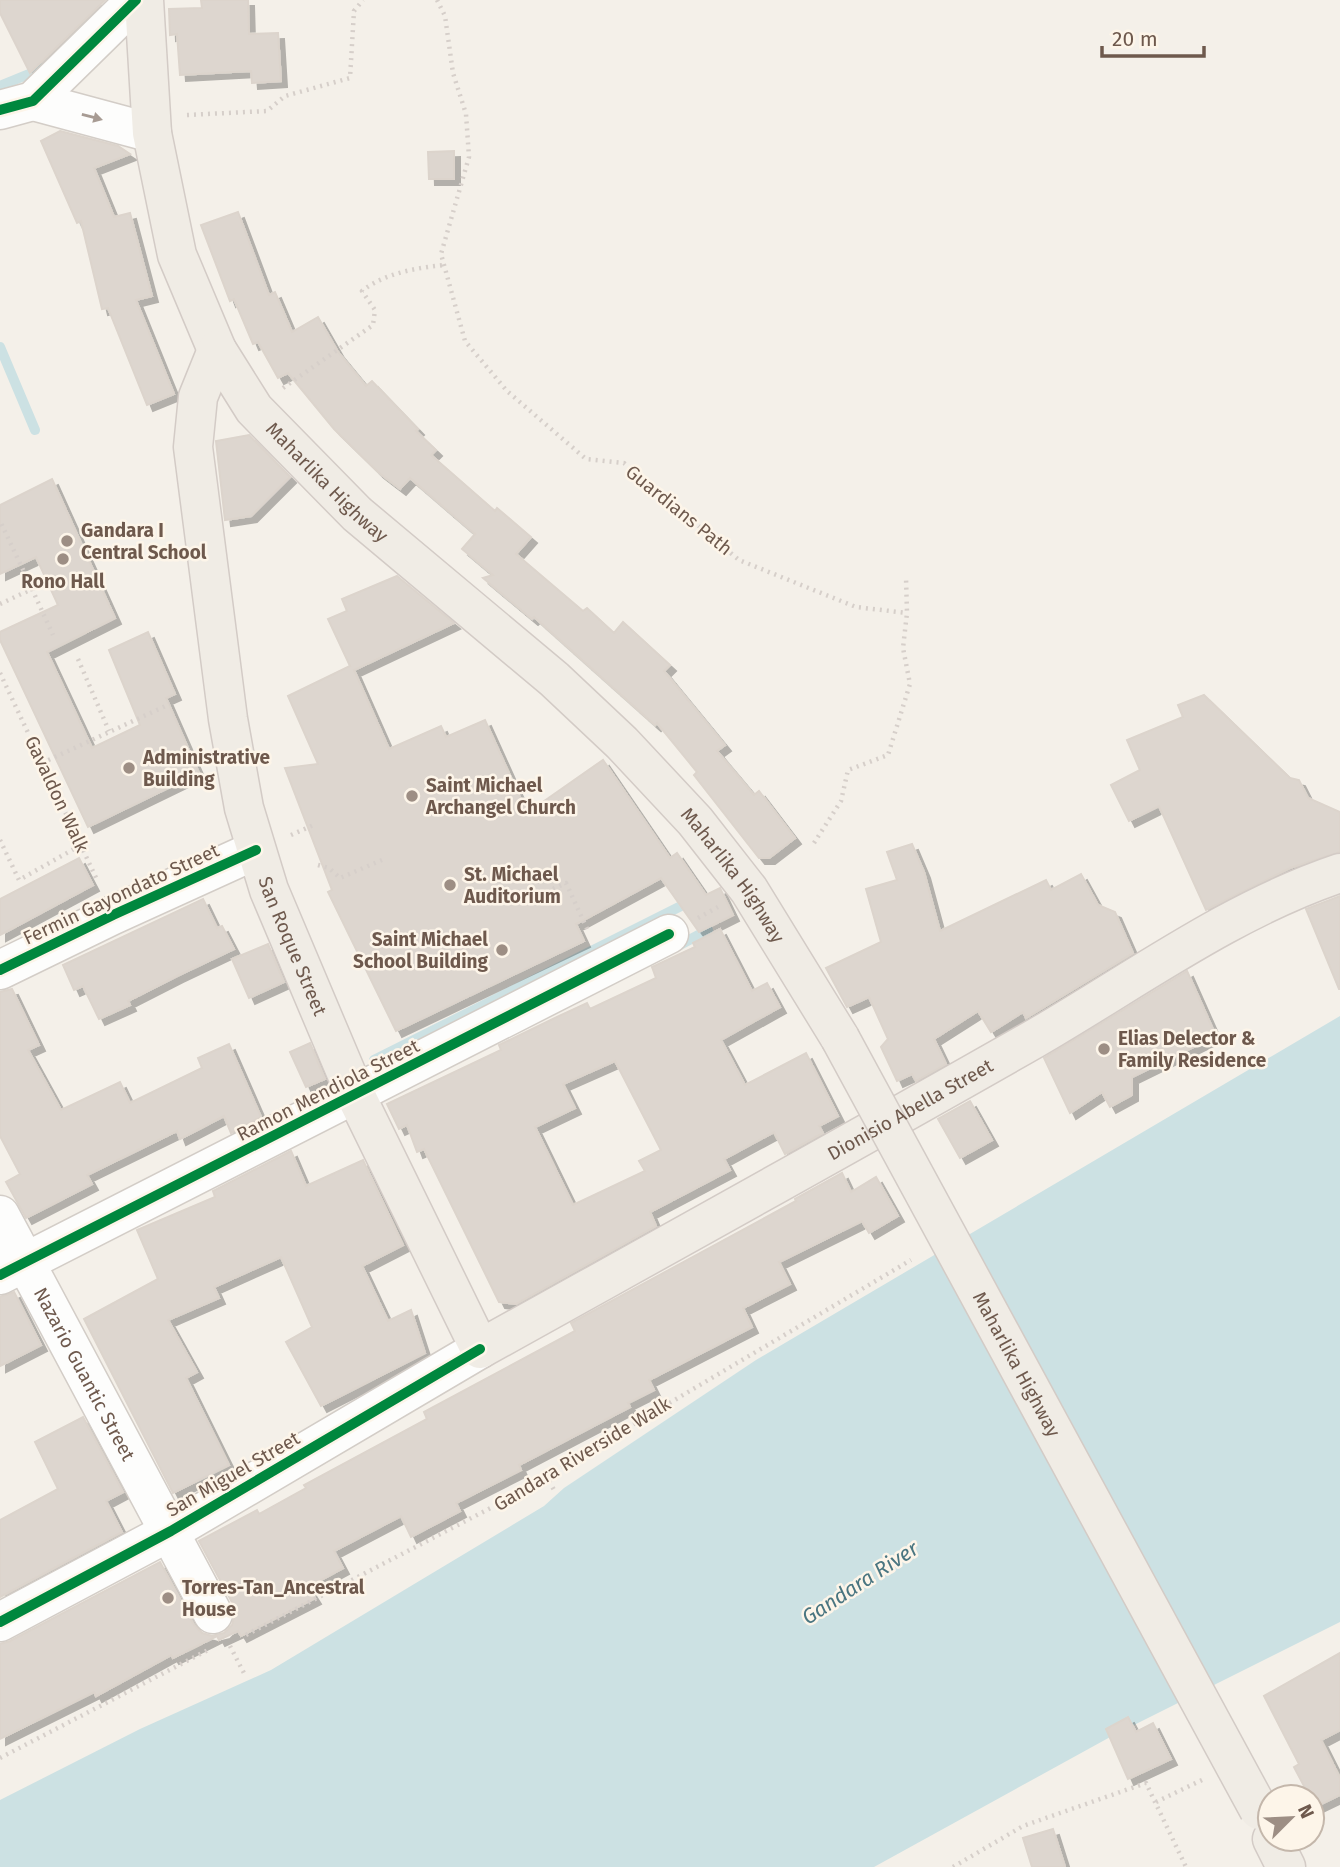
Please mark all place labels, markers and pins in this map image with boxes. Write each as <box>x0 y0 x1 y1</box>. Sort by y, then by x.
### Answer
place label: Gandara I Central School <box>81 519 207 564</box>
marker: Gandara I Central School <box>59 533 75 549</box>
marker: Rono Hall <box>55 551 71 567</box>
place label: Rono Hall <box>21 570 105 593</box>
place label: Administrative Building <box>142 746 270 791</box>
marker: Administrative Building <box>121 760 137 776</box>
place label: Saint Michael Archangel Church <box>425 774 576 819</box>
marker: Saint Michael Archangel Church <box>404 788 420 804</box>
place label: St. Michael Auditorium <box>463 863 561 908</box>
marker: St. Michael Auditorium <box>442 877 458 893</box>
place label: Saint Michael School Building <box>353 928 489 973</box>
marker: Saint Michael School Building <box>494 942 510 958</box>
place label: Elias Delector & Family Residence <box>1118 1027 1266 1072</box>
marker: Elias Delector & Family Residence <box>1096 1041 1112 1057</box>
place label: Torres-Tan_Ancestral House <box>182 1576 365 1621</box>
marker: Torres-Tan_Ancestral House <box>160 1590 176 1606</box>

